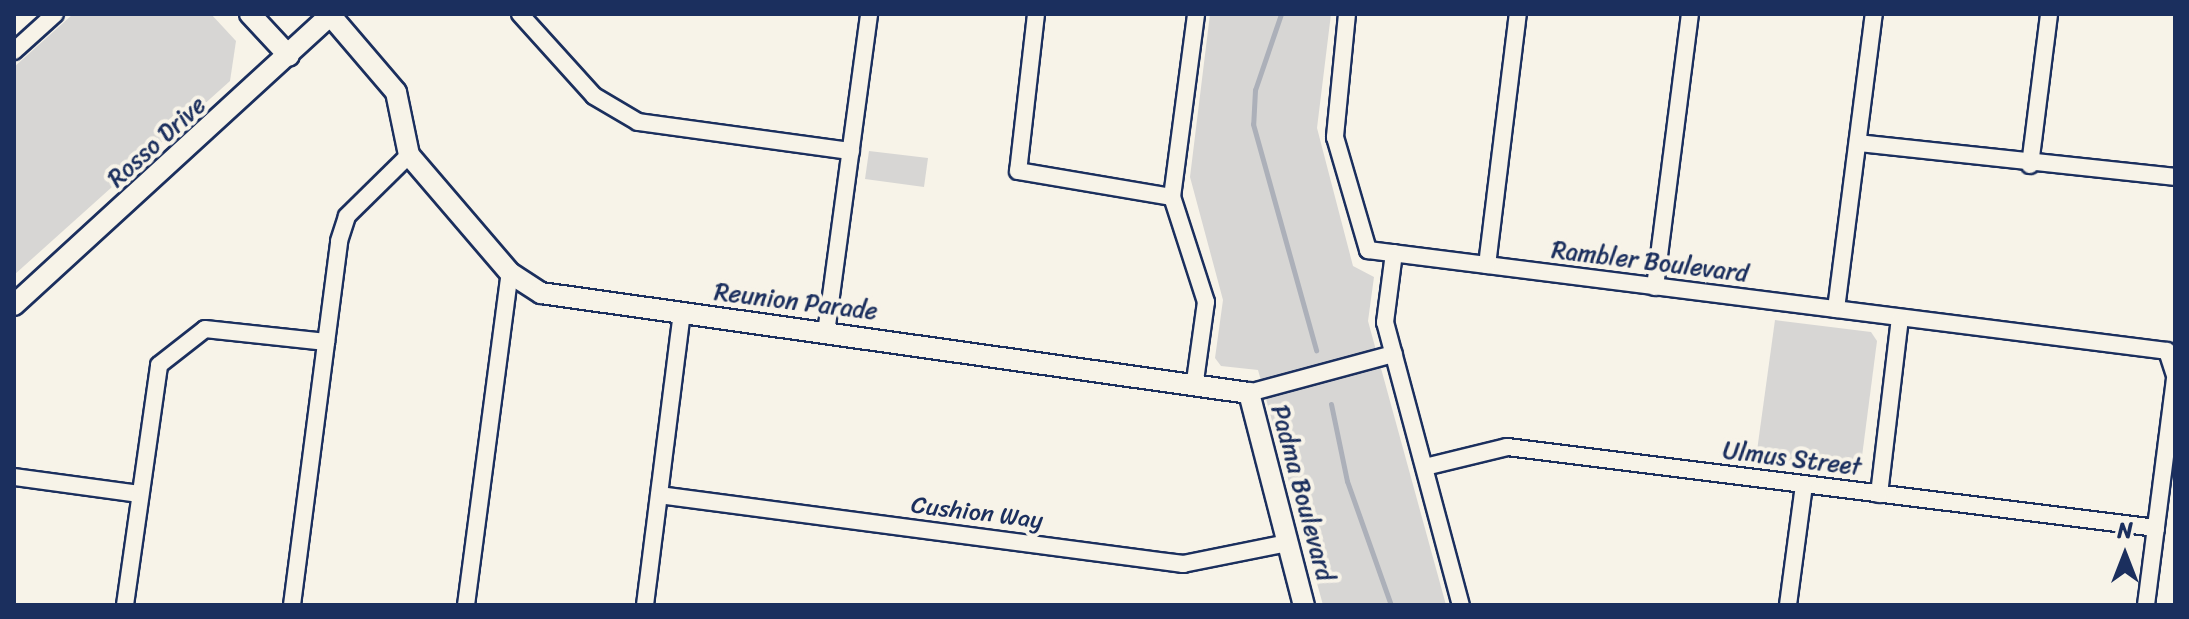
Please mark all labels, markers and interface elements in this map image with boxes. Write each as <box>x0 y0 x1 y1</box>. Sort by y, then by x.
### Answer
street label: Rosso Drive <box>102 91 212 193</box>
street label: Rambler Boulevard <box>1550 236 1750 288</box>
street label: Reunion Parade <box>713 278 879 326</box>
street label: Padma Boulevard <box>1265 402 1339 584</box>
street label: Ulmus Street <box>1721 436 1863 482</box>
street label: Cushion Way <box>910 491 1044 535</box>
text: N <box>2117 511 2133 550</box>
north arrow <box>2085 515 2165 595</box>

